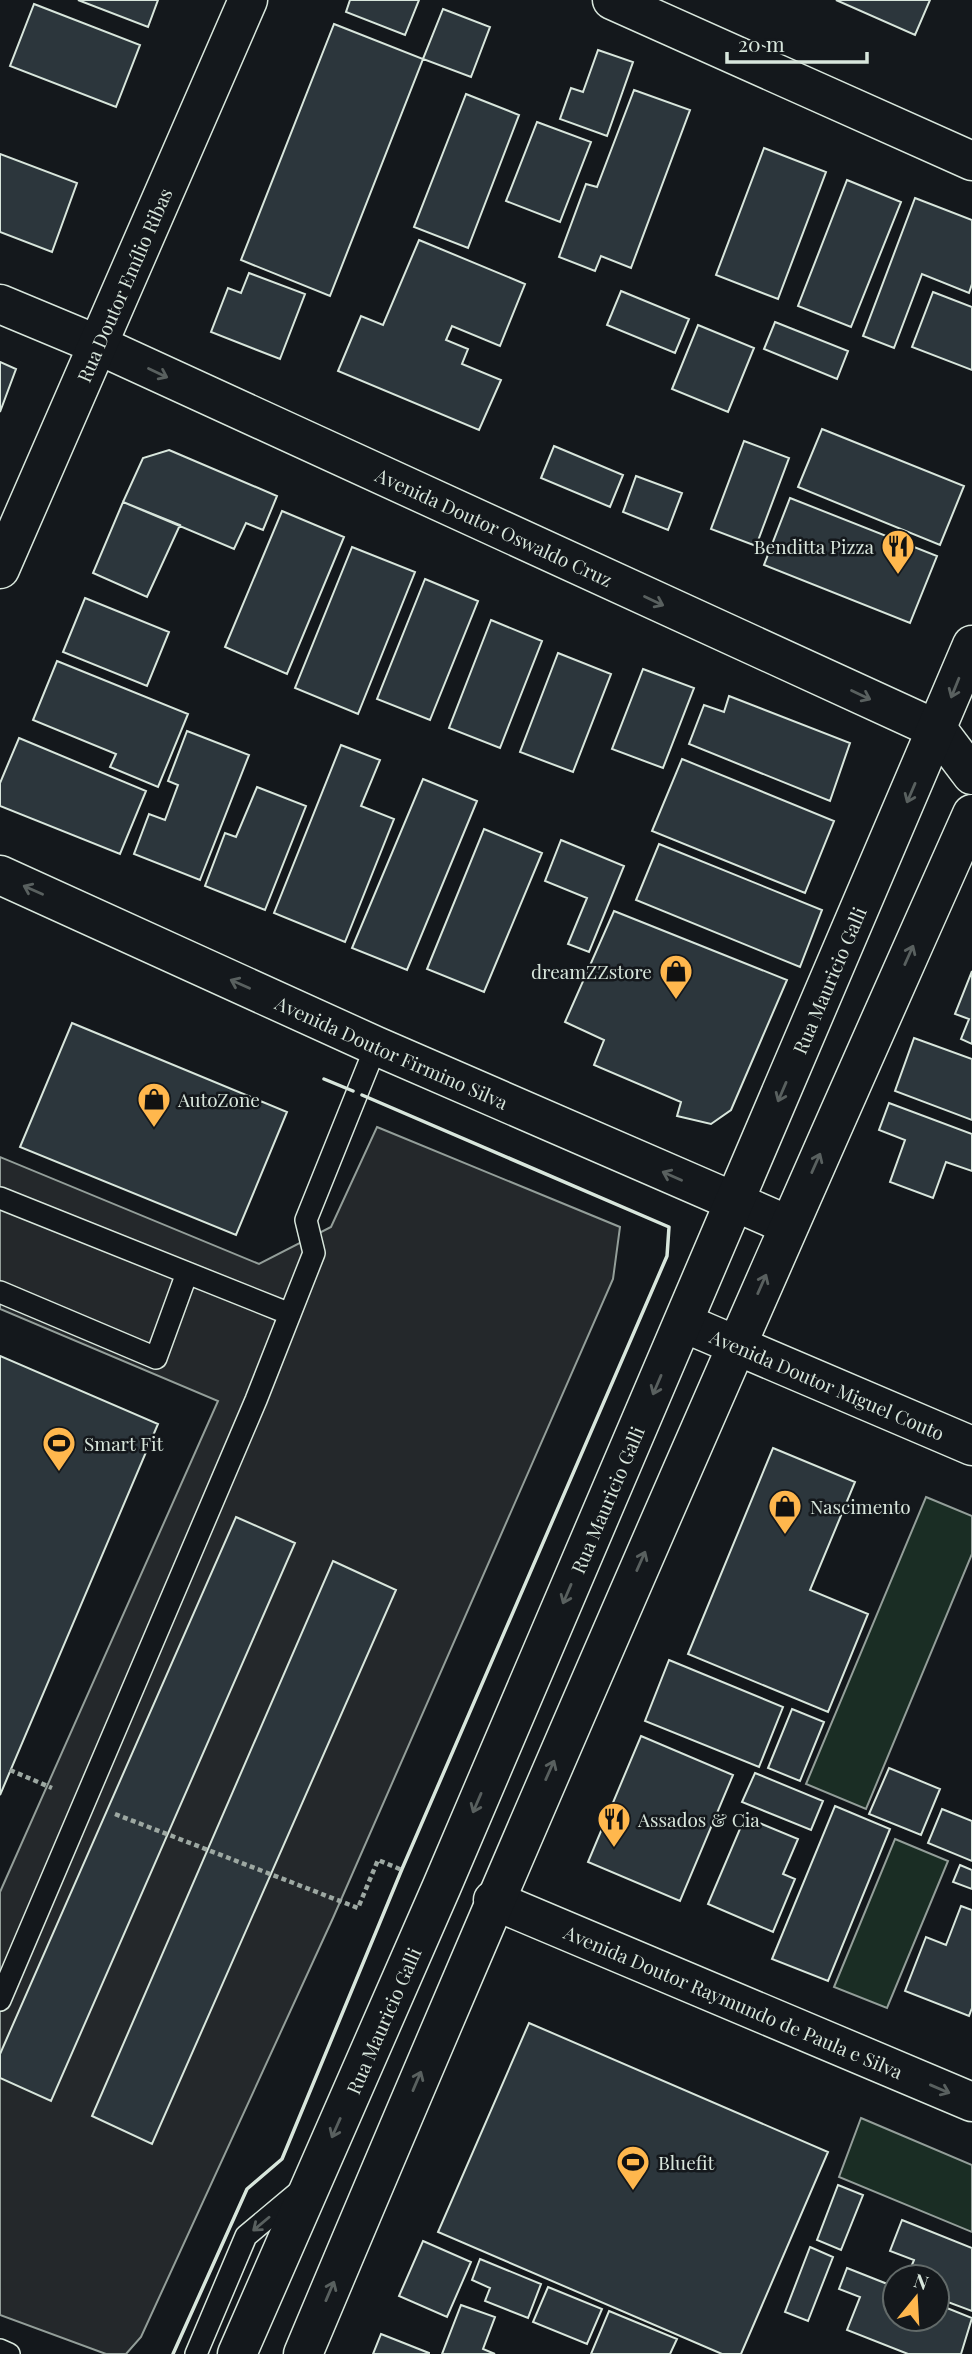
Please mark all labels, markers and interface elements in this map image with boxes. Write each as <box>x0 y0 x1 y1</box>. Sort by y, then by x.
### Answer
scale bar <box>727 21 867 65</box>
text: 20 m <box>738 29 785 57</box>
street label: Rua Doutor Emílio Ribas <box>70 184 178 386</box>
one-way arrow <box>147 367 168 380</box>
street label: Avenida Doutor Oswaldo Cruz <box>371 461 617 592</box>
restaurant icon: Benditta Pizza <box>879 527 917 576</box>
place label: Benditta Pizza <box>754 533 875 559</box>
one-way arrow <box>644 595 665 608</box>
one-way arrow <box>947 676 960 698</box>
one-way arrow <box>850 689 871 702</box>
one-way arrow <box>904 782 917 803</box>
one-way arrow <box>23 883 44 896</box>
street label: Rua Mauricio Galli <box>786 902 872 1058</box>
one-way arrow <box>903 945 916 967</box>
shop icon: dreamZZstore <box>657 952 695 1001</box>
place label: dreamZZstore <box>531 958 652 984</box>
one-way arrow <box>230 977 251 990</box>
street label: Avenida Doutor Firmino Silva <box>271 989 513 1115</box>
shop icon: AutoZone <box>135 1080 173 1129</box>
one-way arrow <box>775 1081 788 1102</box>
place label: AutoZone <box>177 1086 260 1112</box>
one-way arrow <box>810 1153 823 1174</box>
one-way arrow <box>661 1169 683 1182</box>
one-way arrow <box>756 1274 769 1296</box>
street label: Avenida Doutor Miguel Couto <box>705 1322 949 1446</box>
one-way arrow <box>650 1374 663 1396</box>
street label: Rua Mauricio Galli <box>564 1422 650 1577</box>
sports icon: Smart Fit <box>40 1424 78 1473</box>
place label: Smart Fit <box>84 1430 164 1456</box>
shop icon: Nascimento <box>766 1487 804 1536</box>
place label: Nascimento <box>810 1493 911 1519</box>
one-way arrow <box>635 1551 648 1573</box>
one-way arrow <box>560 1583 573 1605</box>
one-way arrow <box>544 1760 557 1781</box>
one-way arrow <box>470 1792 483 1814</box>
restaurant icon: Assados & Cia <box>595 1800 633 1849</box>
place label: Assados & Cia <box>637 1806 760 1832</box>
street label: Avenida Doutor Raymundo de Paula e Silva <box>559 1918 907 2085</box>
street label: Rua Mauricio Galli <box>340 1943 427 2098</box>
one-way arrow <box>412 2071 425 2093</box>
one-way arrow <box>929 2083 950 2096</box>
one-way arrow <box>329 2116 342 2138</box>
sports icon: Bluefit <box>614 2143 652 2192</box>
place label: Bluefit <box>658 2149 715 2175</box>
one-way arrow <box>252 2216 270 2232</box>
north arrow <box>881 2263 951 2333</box>
text: N <box>911 2266 932 2295</box>
one-way arrow <box>324 2281 337 2302</box>

